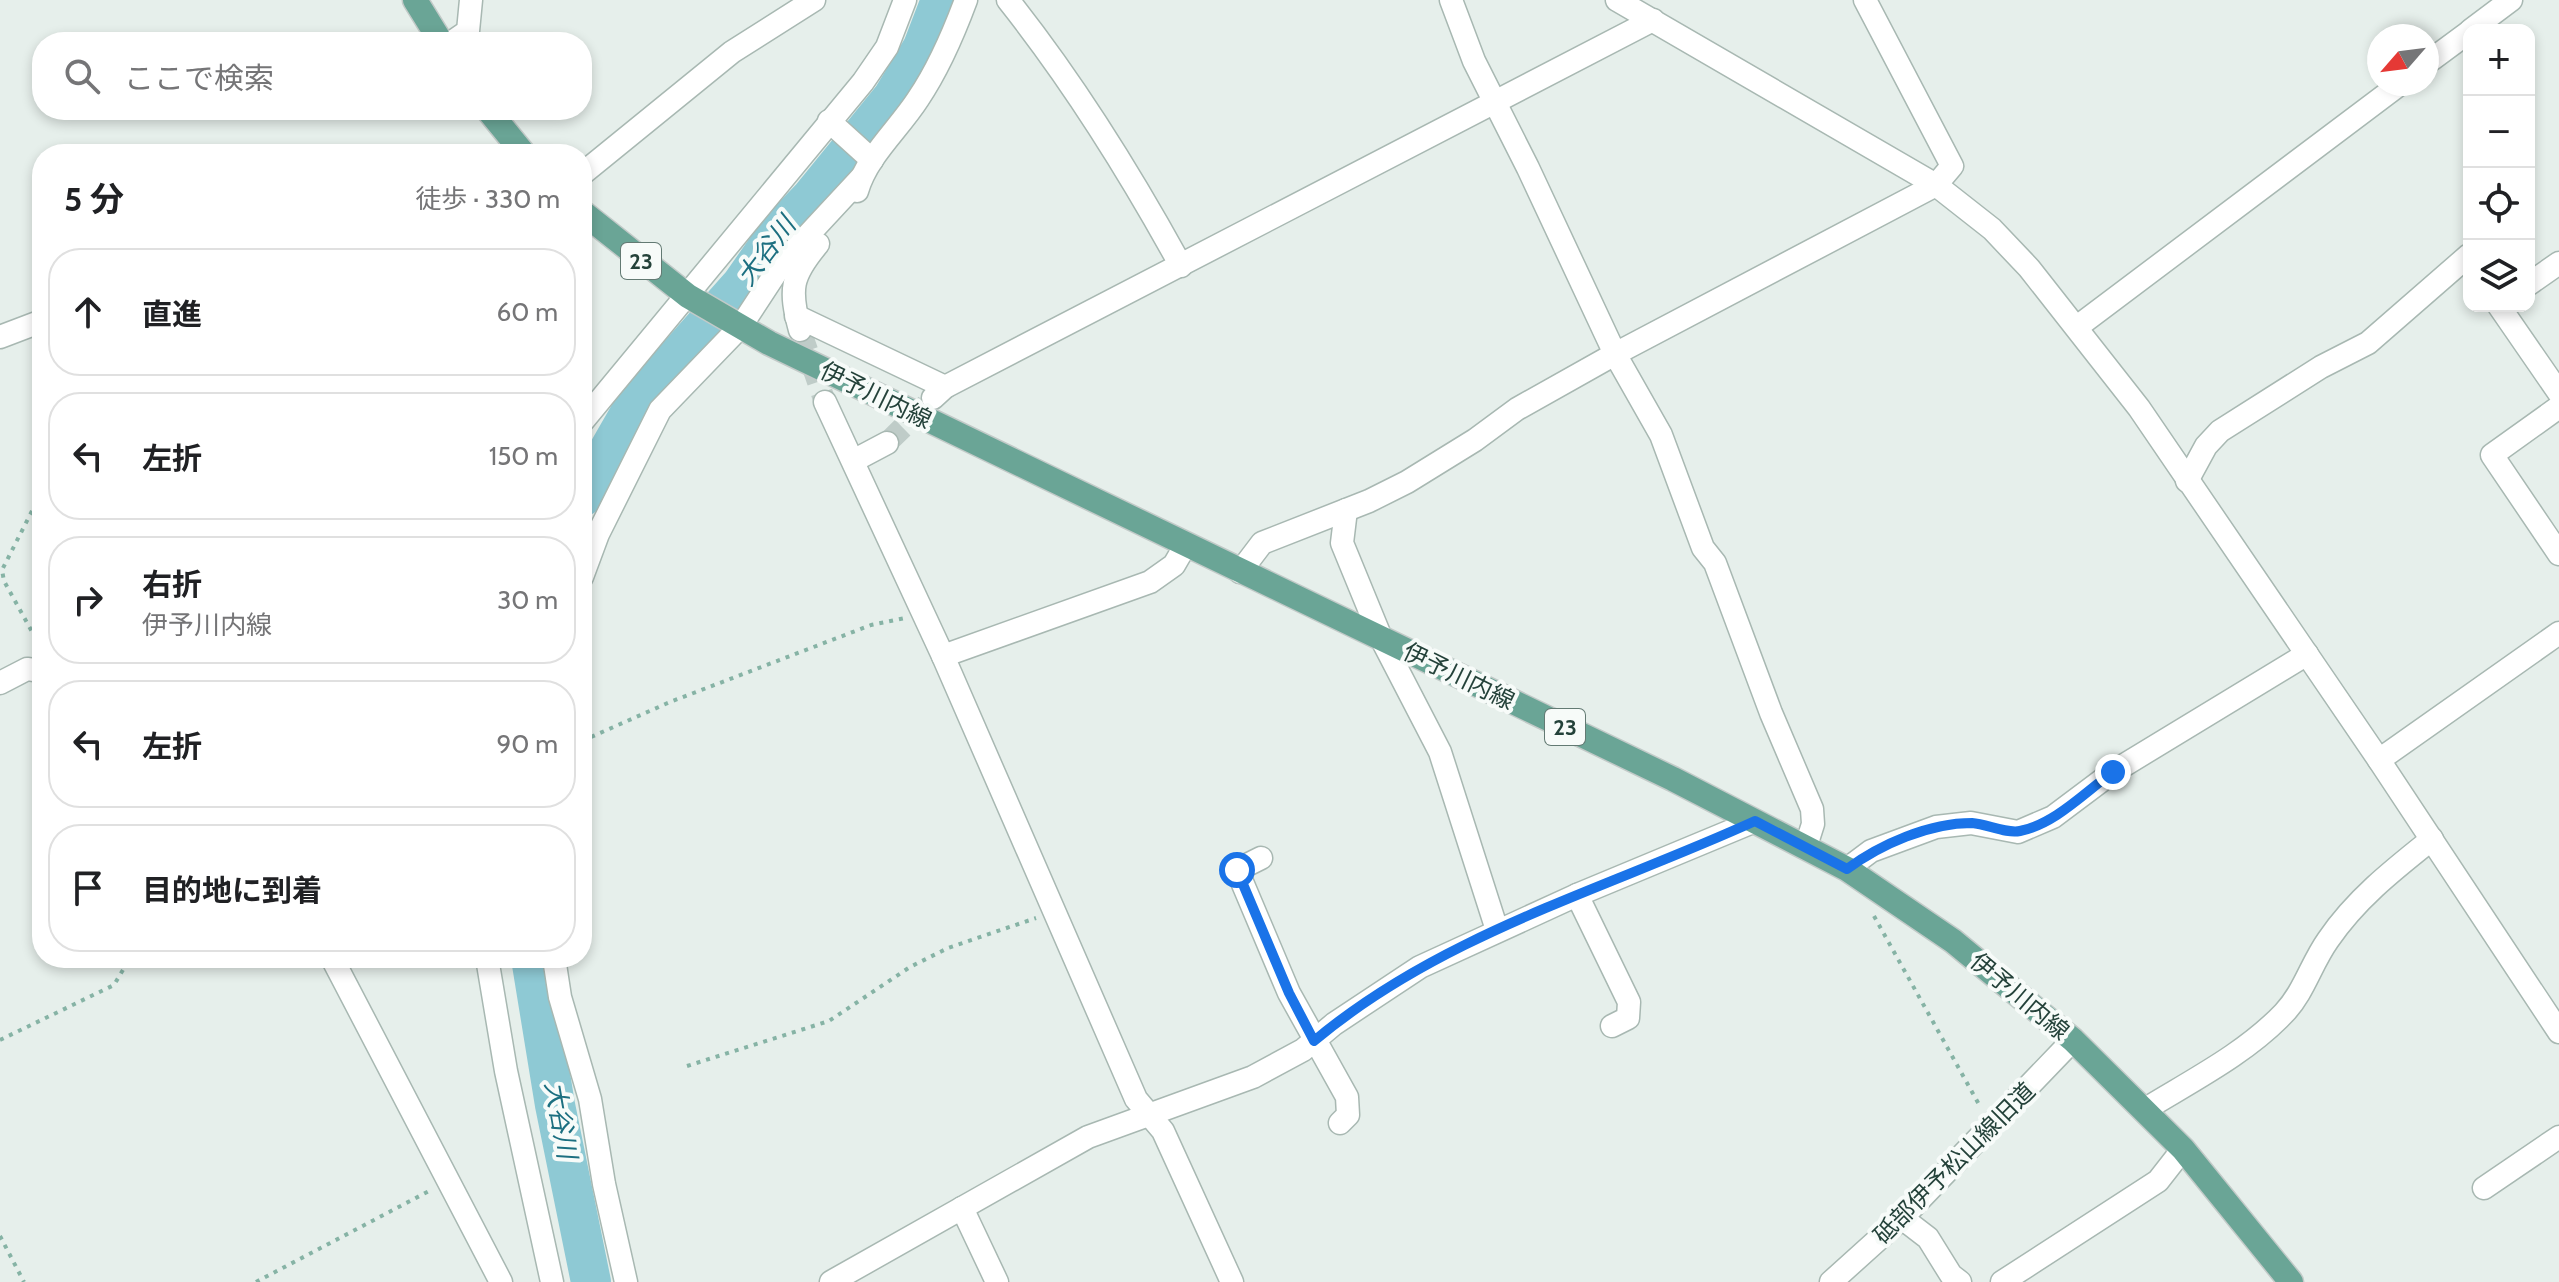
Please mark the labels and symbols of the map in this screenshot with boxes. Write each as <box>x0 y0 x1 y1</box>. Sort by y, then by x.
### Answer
north arrow <box>2367 24 2439 96</box>
water label: 大谷川 <box>730 208 804 292</box>
road number: 23 <box>621 243 661 279</box>
street label: 伊予川内線 <box>816 356 936 434</box>
street label: 伊予川内線 <box>1399 637 1519 715</box>
road number: 23 <box>1545 709 1585 745</box>
route end <box>2095 754 2131 790</box>
route start <box>1219 852 1255 888</box>
street label: 伊予川内線 <box>1965 946 2075 1046</box>
street label: 砥部伊予松山線旧道 <box>1867 1076 2041 1250</box>
water label: 大谷川 <box>538 1079 584 1164</box>

